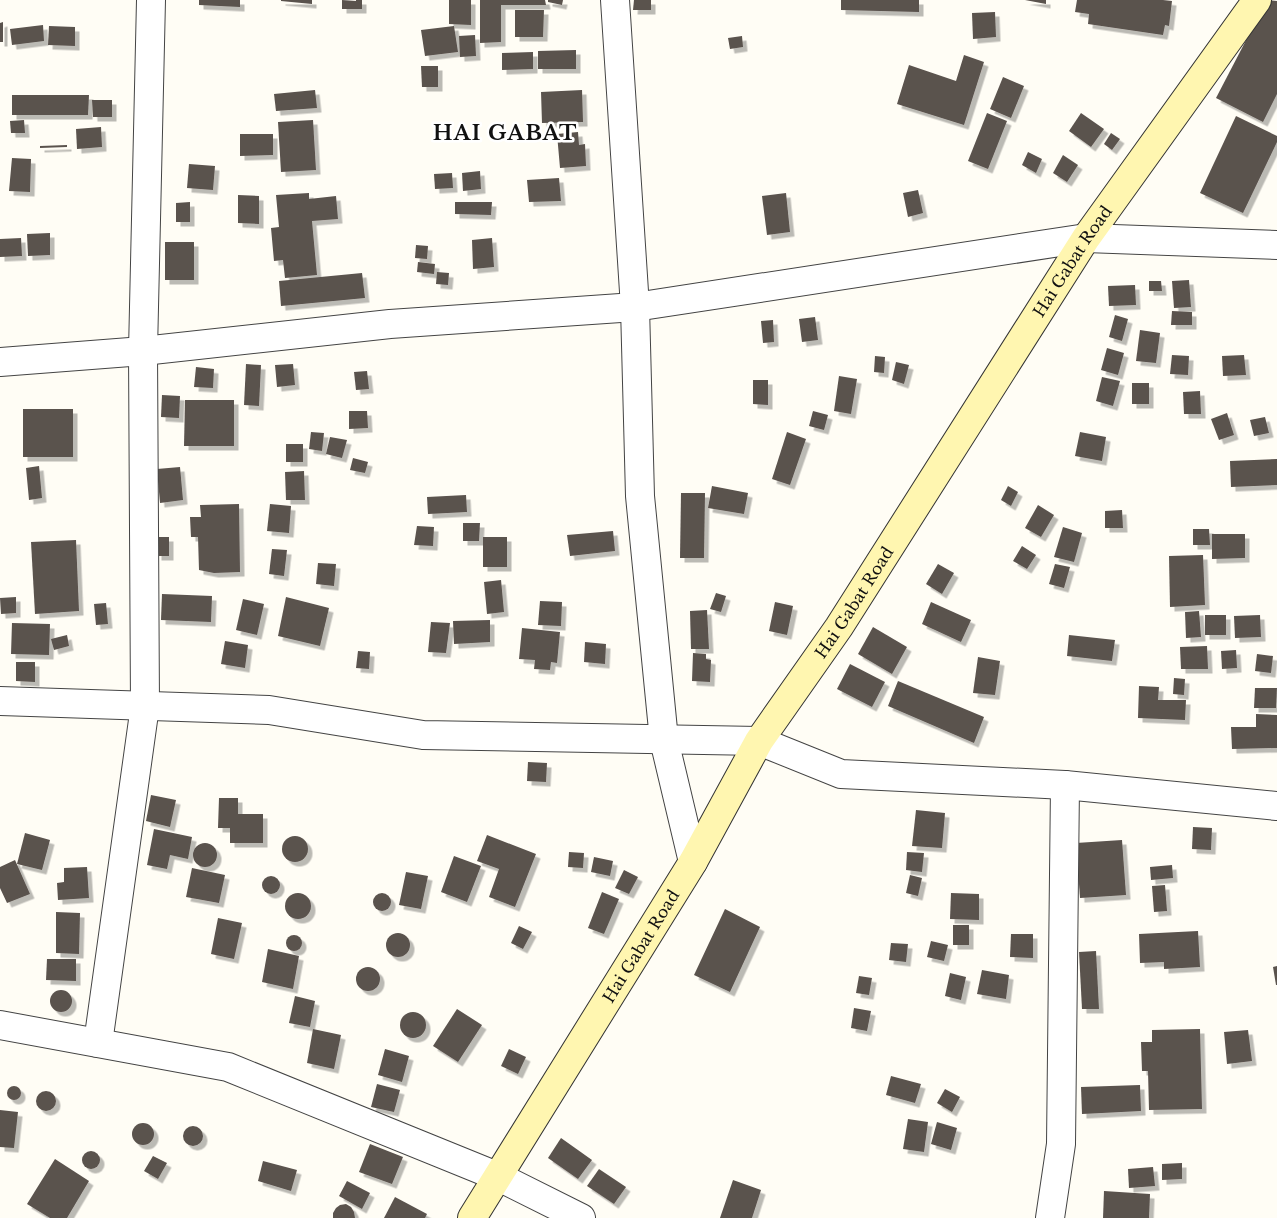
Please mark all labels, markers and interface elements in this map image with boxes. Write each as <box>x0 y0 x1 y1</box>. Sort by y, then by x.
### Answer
district label: HAI GABAT <box>433 120 577 146</box>
street label: Hai Gabat Road <box>1029 201 1116 321</box>
street label: Hai Gabat Road <box>810 543 898 662</box>
street label: Hai Gabat Road <box>598 886 683 1006</box>

